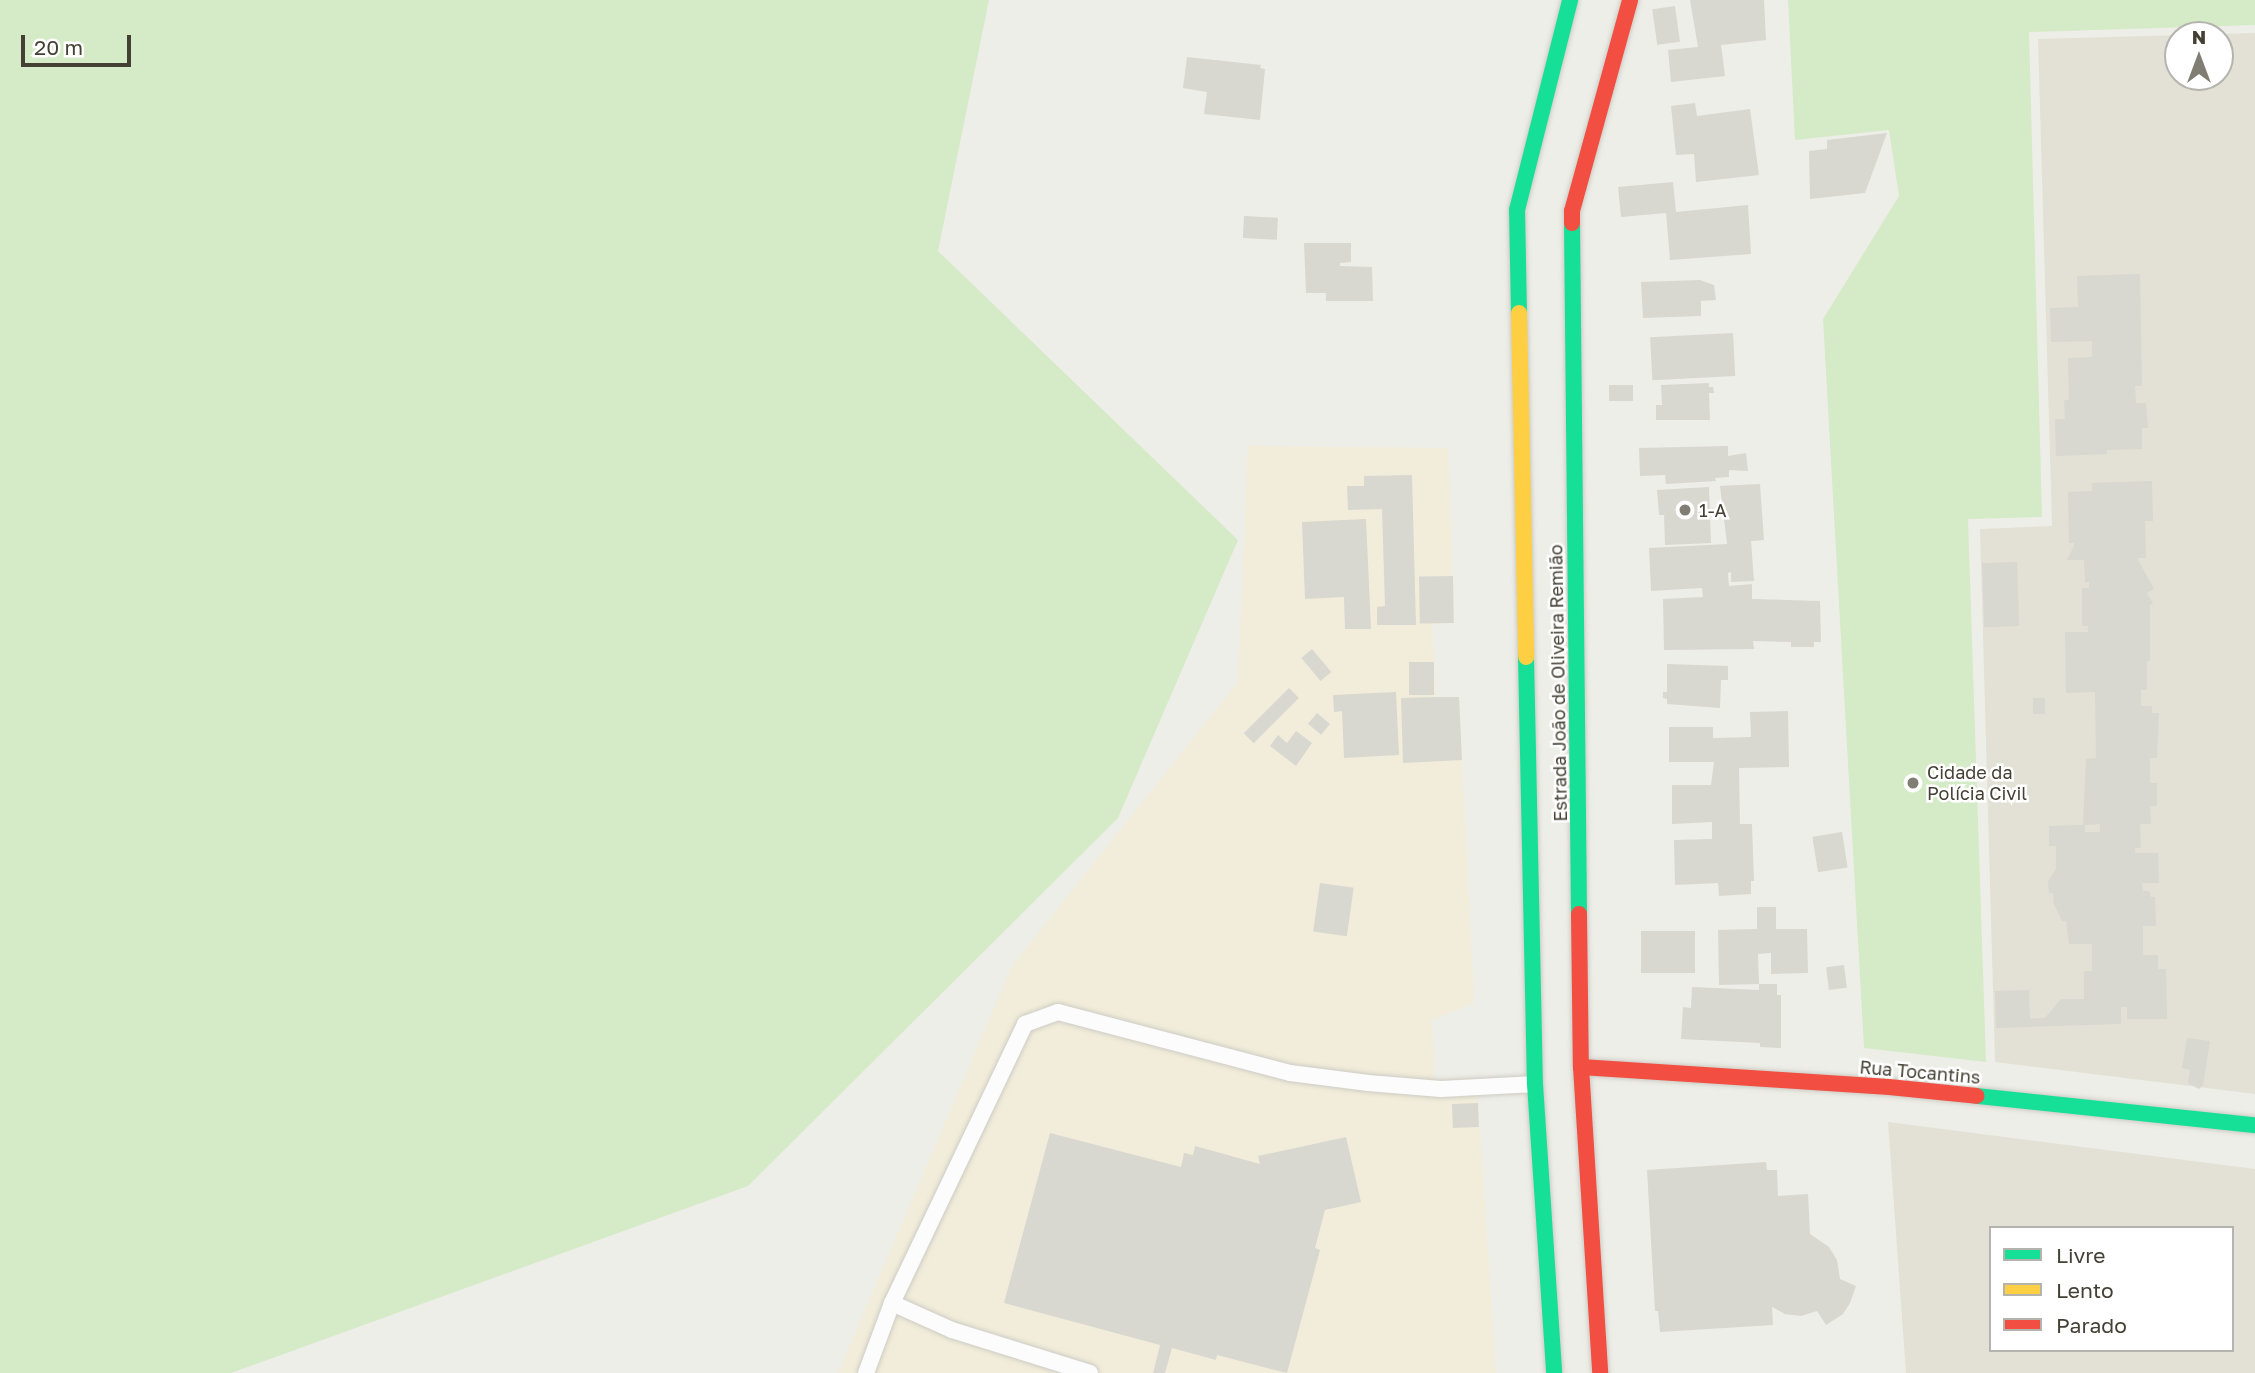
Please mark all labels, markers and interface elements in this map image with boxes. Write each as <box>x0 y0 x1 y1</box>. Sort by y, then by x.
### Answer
scale bar <box>24 21 135 65</box>
north arrow <box>2164 21 2234 91</box>
text: N <box>2192 25 2206 48</box>
text: 20 m <box>34 34 83 60</box>
place label: 1-A <box>1699 499 1727 521</box>
marker: 1-A <box>1677 502 1693 518</box>
street label: Estrada João de Oliveira Remião <box>1545 544 1571 822</box>
place label: Cidade da Polícia Civil <box>1927 762 2027 804</box>
marker: Cidade da Polícia Civil <box>1905 775 1921 791</box>
street label: Rua Tocantins <box>1859 1056 1981 1088</box>
legend <box>1989 1226 2234 1352</box>
text: Livre <box>2056 1242 2106 1268</box>
text: Lento <box>2056 1277 2114 1303</box>
text: Parado <box>2056 1312 2127 1338</box>

